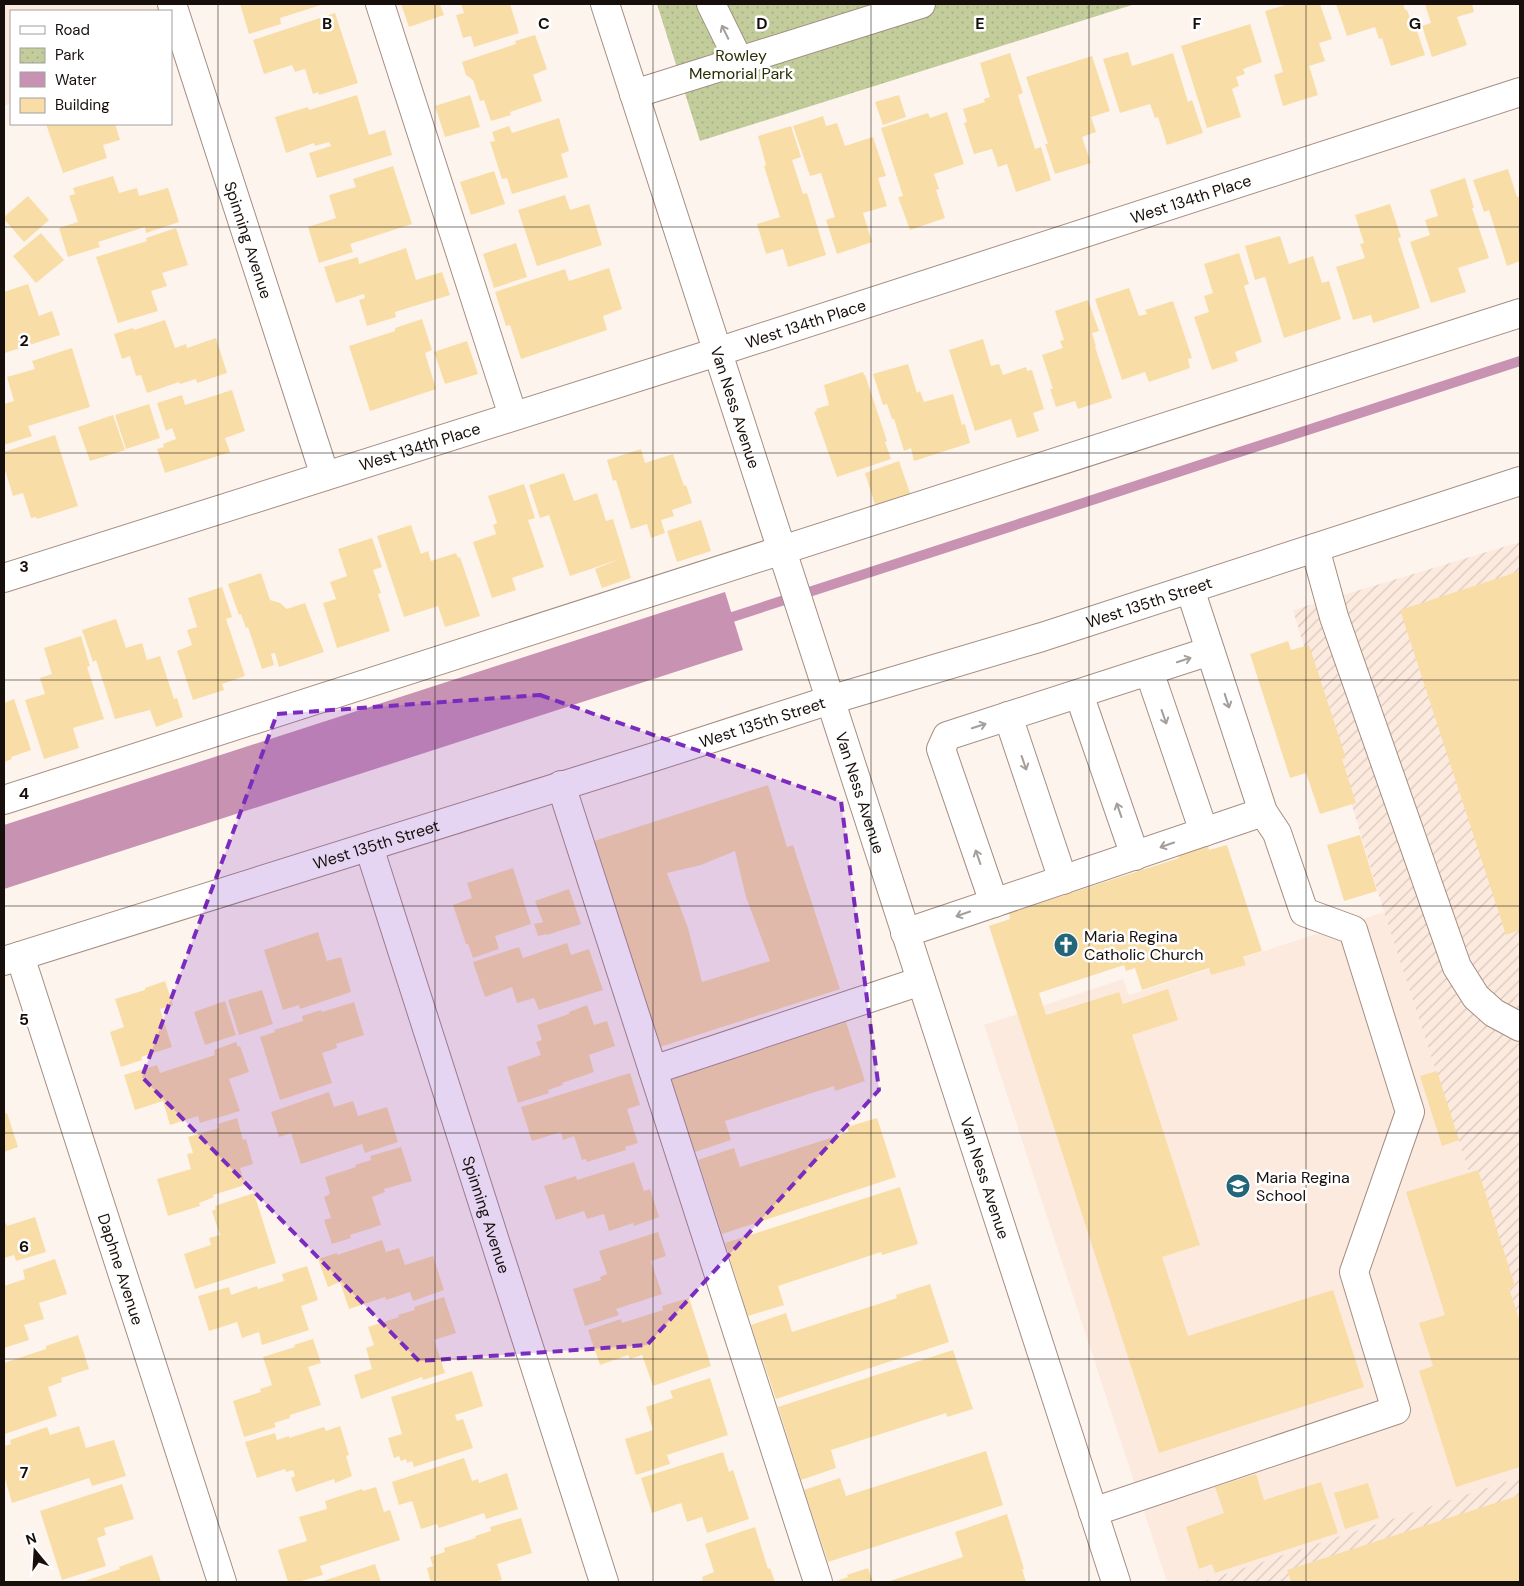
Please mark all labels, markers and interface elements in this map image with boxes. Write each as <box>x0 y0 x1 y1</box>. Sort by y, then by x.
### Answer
legend <box>10 10 172 125</box>
text: B <box>322 13 332 34</box>
text: C <box>538 13 550 34</box>
text: D <box>756 13 768 34</box>
text: E <box>975 13 985 34</box>
text: F <box>1193 13 1202 34</box>
text: G <box>1409 13 1421 34</box>
text: Road <box>55 20 90 40</box>
one-way arrow <box>720 25 729 40</box>
text: Park <box>55 45 85 65</box>
park label: Rowley Memorial Park <box>689 45 793 84</box>
text: Water <box>55 70 97 90</box>
text: Building <box>55 95 110 115</box>
street label: West 134th Place <box>1128 169 1254 228</box>
street label: Spinning Avenue <box>220 179 277 301</box>
street label: West 134th Place <box>742 294 869 353</box>
text: 2 <box>19 330 29 351</box>
street label: Van Ness Avenue <box>706 344 765 471</box>
street label: West 134th Place <box>356 417 483 475</box>
text: 3 <box>19 556 29 577</box>
street label: West 135th Street <box>1083 572 1215 632</box>
one-way arrow <box>1175 655 1191 664</box>
street label: West 135th Street <box>696 692 828 752</box>
one-way arrow <box>1222 693 1232 709</box>
one-way arrow <box>1160 709 1170 725</box>
one-way arrow <box>970 720 986 730</box>
street label: Van Ness Avenue <box>831 729 890 856</box>
one-way arrow <box>1020 754 1029 770</box>
text: 4 <box>19 783 29 804</box>
one-way arrow <box>1114 803 1123 818</box>
street label: West 135th Street <box>310 815 442 874</box>
one-way arrow <box>1160 841 1175 850</box>
one-way arrow <box>973 850 982 866</box>
one-way arrow <box>956 910 971 919</box>
place label: Maria Regina Catholic Church <box>1084 926 1204 965</box>
church icon: Maria Regina Catholic Church <box>1053 932 1079 958</box>
text: 5 <box>19 1009 29 1030</box>
street label: Van Ness Avenue <box>956 1114 1015 1242</box>
street label: Spinning Avenue <box>458 1153 515 1276</box>
place label: Maria Regina School <box>1256 1167 1350 1206</box>
school or university icon: Maria Regina School <box>1225 1173 1251 1199</box>
street label: Daphne Avenue <box>93 1211 149 1327</box>
text: 6 <box>19 1236 29 1257</box>
text: 7 <box>20 1462 29 1483</box>
north arrow <box>10 1526 60 1576</box>
text: N <box>23 1528 39 1549</box>

